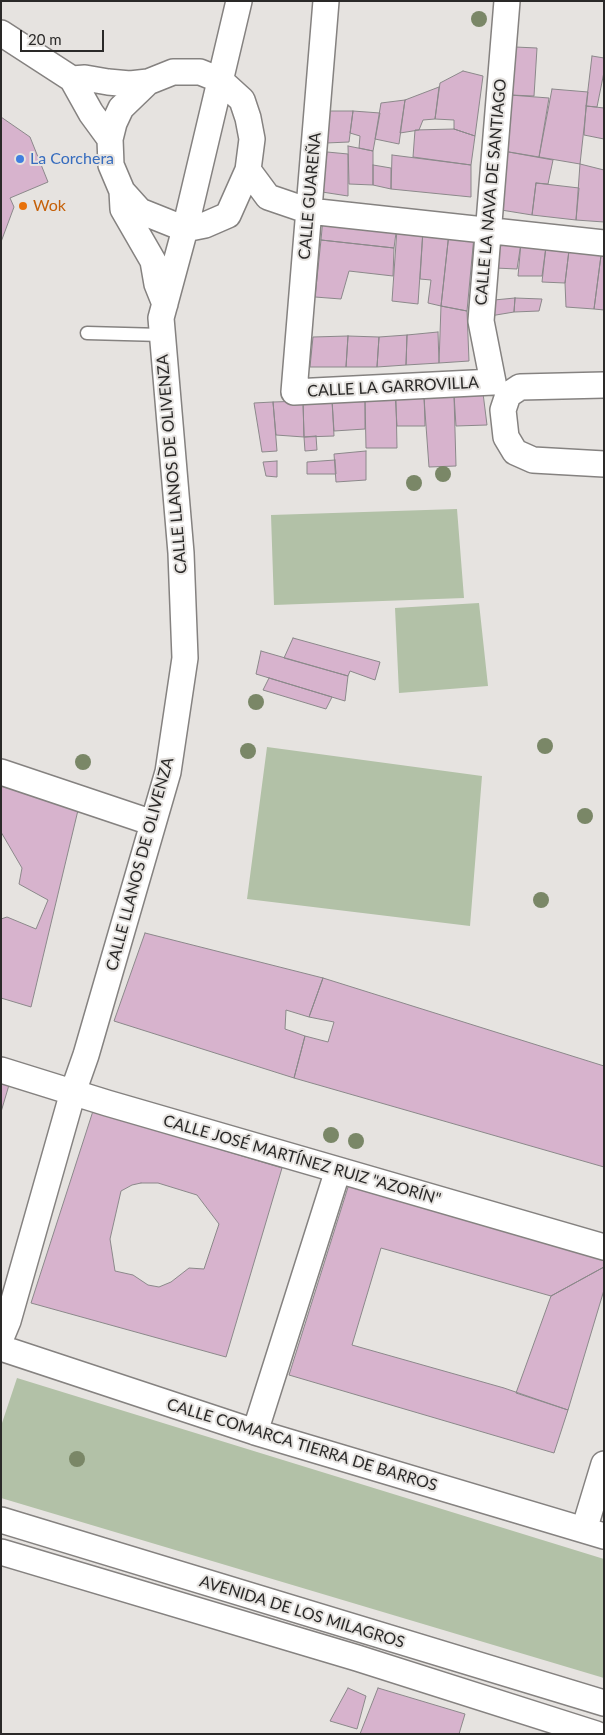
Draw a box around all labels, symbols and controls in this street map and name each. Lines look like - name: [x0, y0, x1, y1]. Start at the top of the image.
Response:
- scale bar: [22, 20, 106, 52]
- text: 20 m: [28, 30, 62, 48]
- street label: CALLE LA NAVA DE SANTIAGO: [472, 78, 510, 306]
- street label: CALLE GUAREÑA: [295, 132, 325, 260]
- place label: La Corchera: [30, 149, 114, 169]
- marker: La Corchera: [14, 153, 26, 165]
- place label: Wok: [33, 196, 66, 216]
- marker: Wok: [17, 200, 29, 212]
- street label: CALLE LLANOS DE OLIVENZA: [153, 354, 191, 574]
- street label: CALLE LA GARROVILLA: [307, 373, 479, 401]
- street label: CALLE LLANOS DE OLIVENZA: [102, 755, 178, 973]
- street label: CALLE JOSÉ MARTÍNEZ RUIZ "AZORÍN": [161, 1111, 443, 1209]
- street label: CALLE COMARCA TIERRA DE BARROS: [164, 1395, 440, 1495]
- street label: AVENIDA DE LOS MILAGROS: [197, 1572, 407, 1652]

